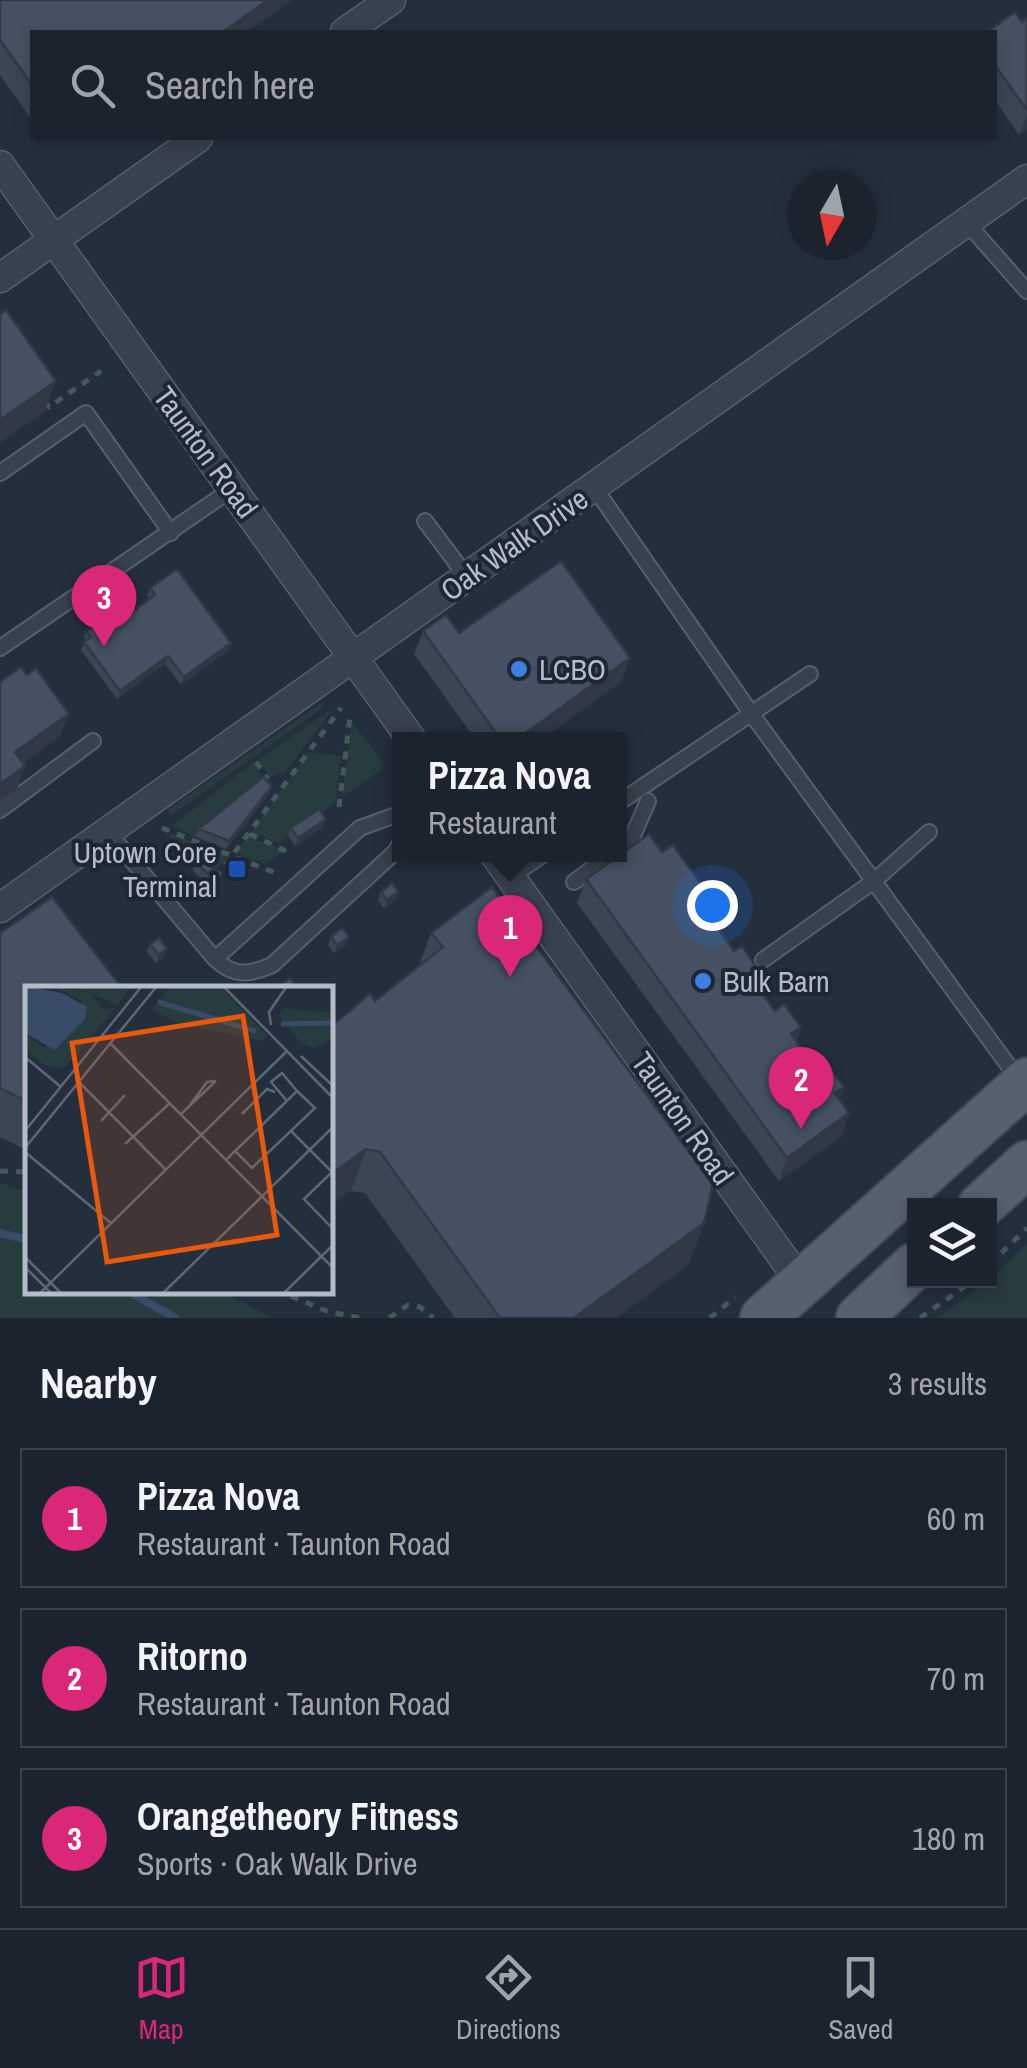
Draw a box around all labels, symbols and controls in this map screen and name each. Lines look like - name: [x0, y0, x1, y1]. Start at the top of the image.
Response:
- search box: [30, 30, 997, 140]
- icon: search: [65, 58, 120, 113]
- text: Search here: [145, 60, 315, 111]
- north arrow: [787, 170, 877, 260]
- street label: Taunton Road: [145, 378, 267, 526]
- street label: Oak Walk Drive: [432, 478, 596, 610]
- pin: 3: [72, 564, 136, 647]
- place label: LCBO: [539, 649, 606, 689]
- marker: LCBO: [508, 658, 530, 680]
- popup: [392, 732, 627, 862]
- text: Pizza Nova: [428, 750, 591, 801]
- text: Restaurant: [428, 801, 556, 844]
- place label: Uptown Core Terminal: [73, 832, 217, 906]
- marker: Uptown Core Terminal: [226, 858, 248, 880]
- your location: [687, 880, 738, 931]
- pin: 1: [478, 894, 542, 977]
- place label: Bulk Barn: [723, 961, 830, 1001]
- marker: Bulk Barn: [692, 970, 714, 992]
- inset map: [25, 986, 332, 1293]
- street label: Taunton Road: [623, 1044, 743, 1192]
- pin: 2: [768, 1046, 834, 1129]
- map controls: [907, 1198, 997, 1288]
- button: layers: [907, 1198, 997, 1288]
- text: Nearby: [40, 1355, 157, 1411]
- text: 3 results: [888, 1362, 987, 1405]
- text: Pizza Nova: [137, 1471, 300, 1522]
- text: 1: [67, 1497, 82, 1540]
- text: 60 m: [927, 1497, 985, 1540]
- text: Restaurant · Taunton Road: [137, 1522, 451, 1565]
- text: Ritorno: [137, 1631, 248, 1682]
- text: 2: [67, 1657, 82, 1700]
- text: 70 m: [927, 1657, 985, 1700]
- text: Restaurant · Taunton Road: [137, 1682, 451, 1725]
- text: Orangetheory Fitness: [137, 1791, 459, 1842]
- text: 3: [67, 1817, 82, 1860]
- text: 180 m: [912, 1817, 985, 1860]
- text: Sports · Oak Walk Drive: [137, 1842, 417, 1885]
- tab: Map: [134, 1950, 189, 2048]
- tab: Directions: [456, 1950, 561, 2048]
- tab: Saved: [828, 1950, 893, 2048]

